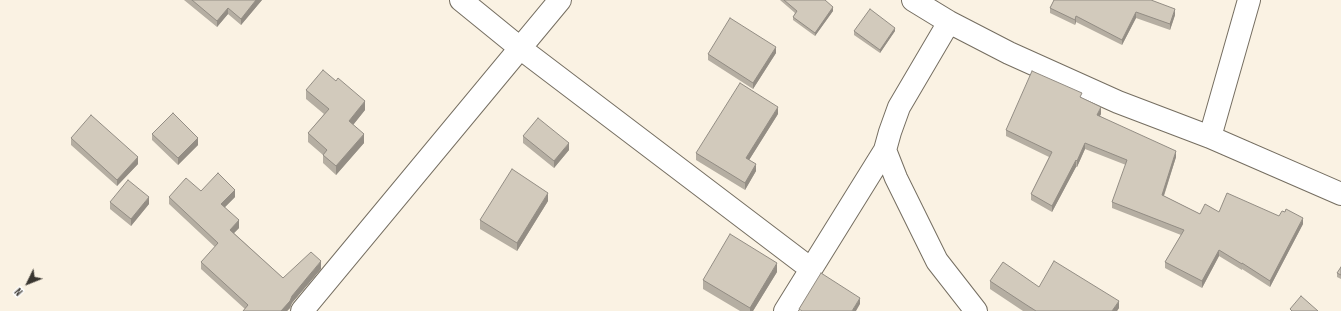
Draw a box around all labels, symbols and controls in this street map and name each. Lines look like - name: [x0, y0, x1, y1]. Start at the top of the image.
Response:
- north arrow: [8, 263, 48, 303]
- text: N: [12, 285, 26, 298]

